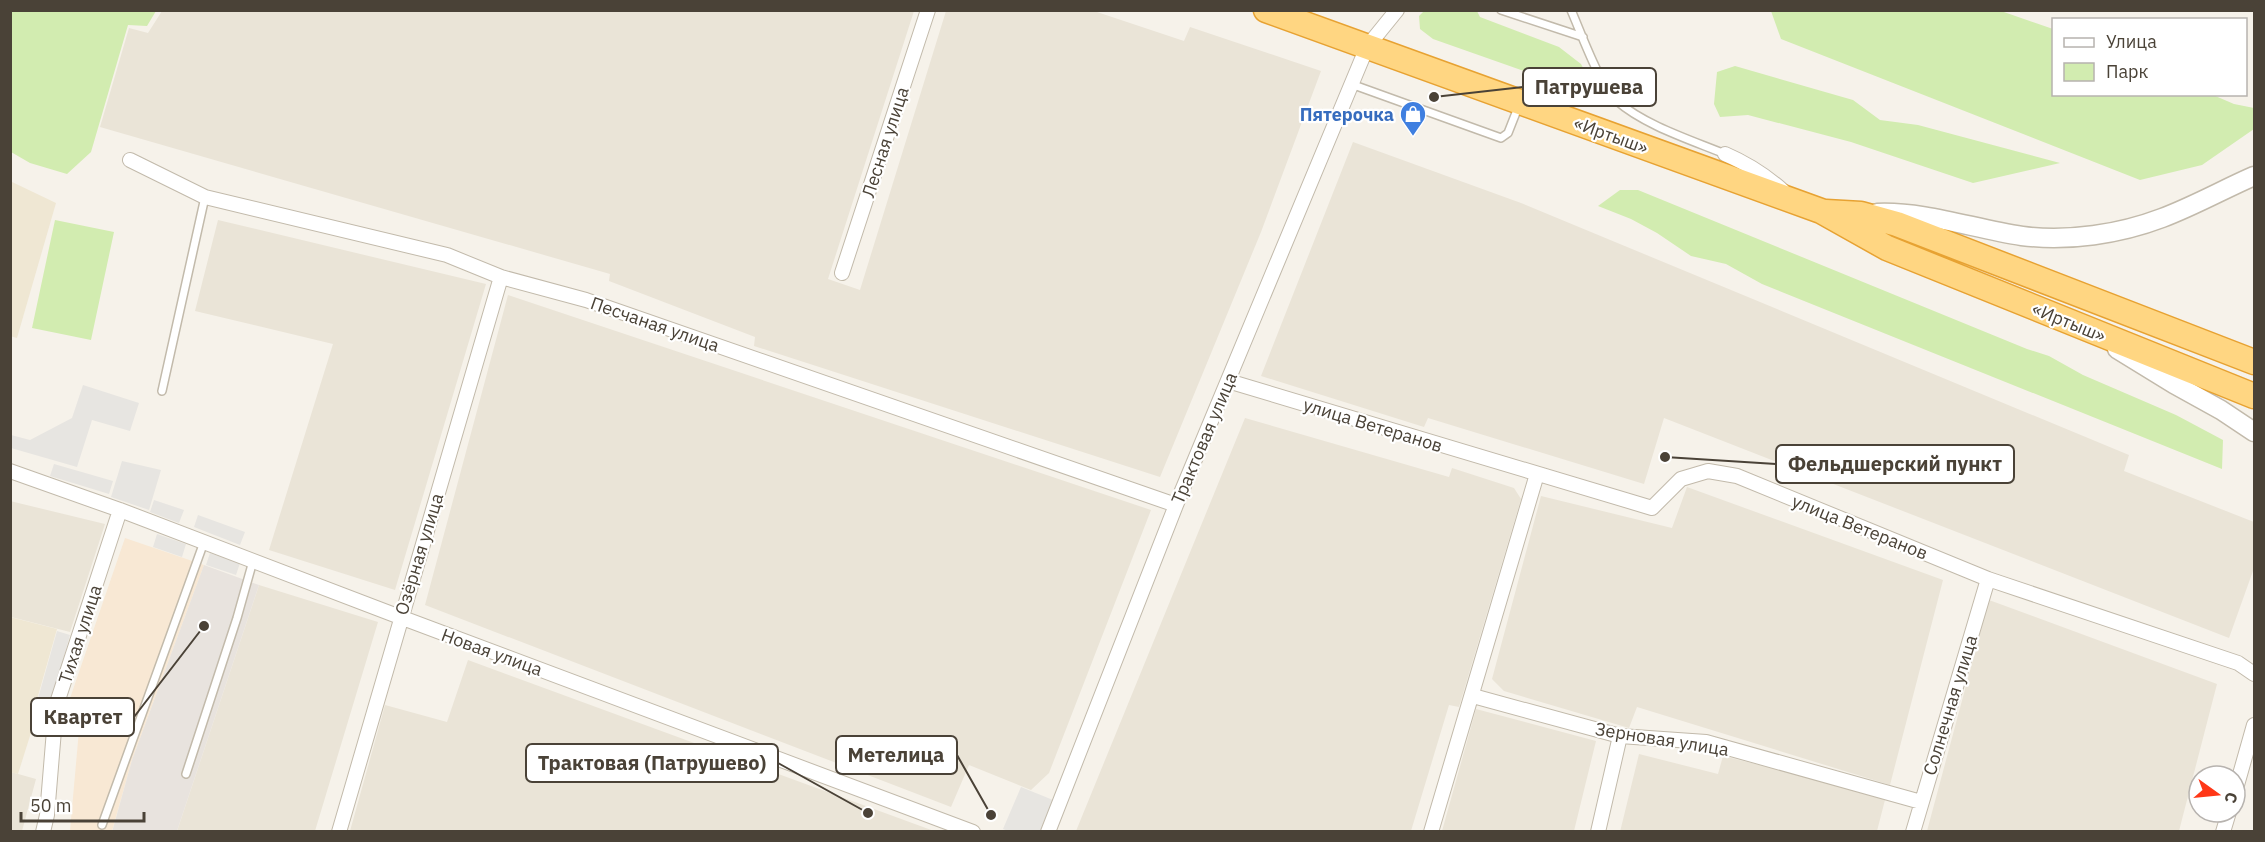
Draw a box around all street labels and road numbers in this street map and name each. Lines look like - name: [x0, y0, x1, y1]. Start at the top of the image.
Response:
- street label: Лесная улица: [856, 83, 914, 200]
- street label: «Иртыш»: [1571, 111, 1651, 159]
- street label: Песчаная улица: [588, 291, 723, 357]
- street label: «Иртыш»: [2029, 297, 2109, 347]
- street label: Трактовая улица: [1166, 368, 1242, 507]
- street label: улица Ветеранов: [1301, 393, 1445, 457]
- street label: улица Ветеранов: [1789, 489, 1931, 565]
- street label: Озёрная улица: [390, 490, 449, 618]
- street label: Тихая улица: [53, 581, 107, 686]
- street label: Новая улица: [438, 623, 546, 681]
- street label: Солнечная улица: [1918, 632, 1982, 778]
- street label: Зерновая улица: [1594, 717, 1731, 761]

